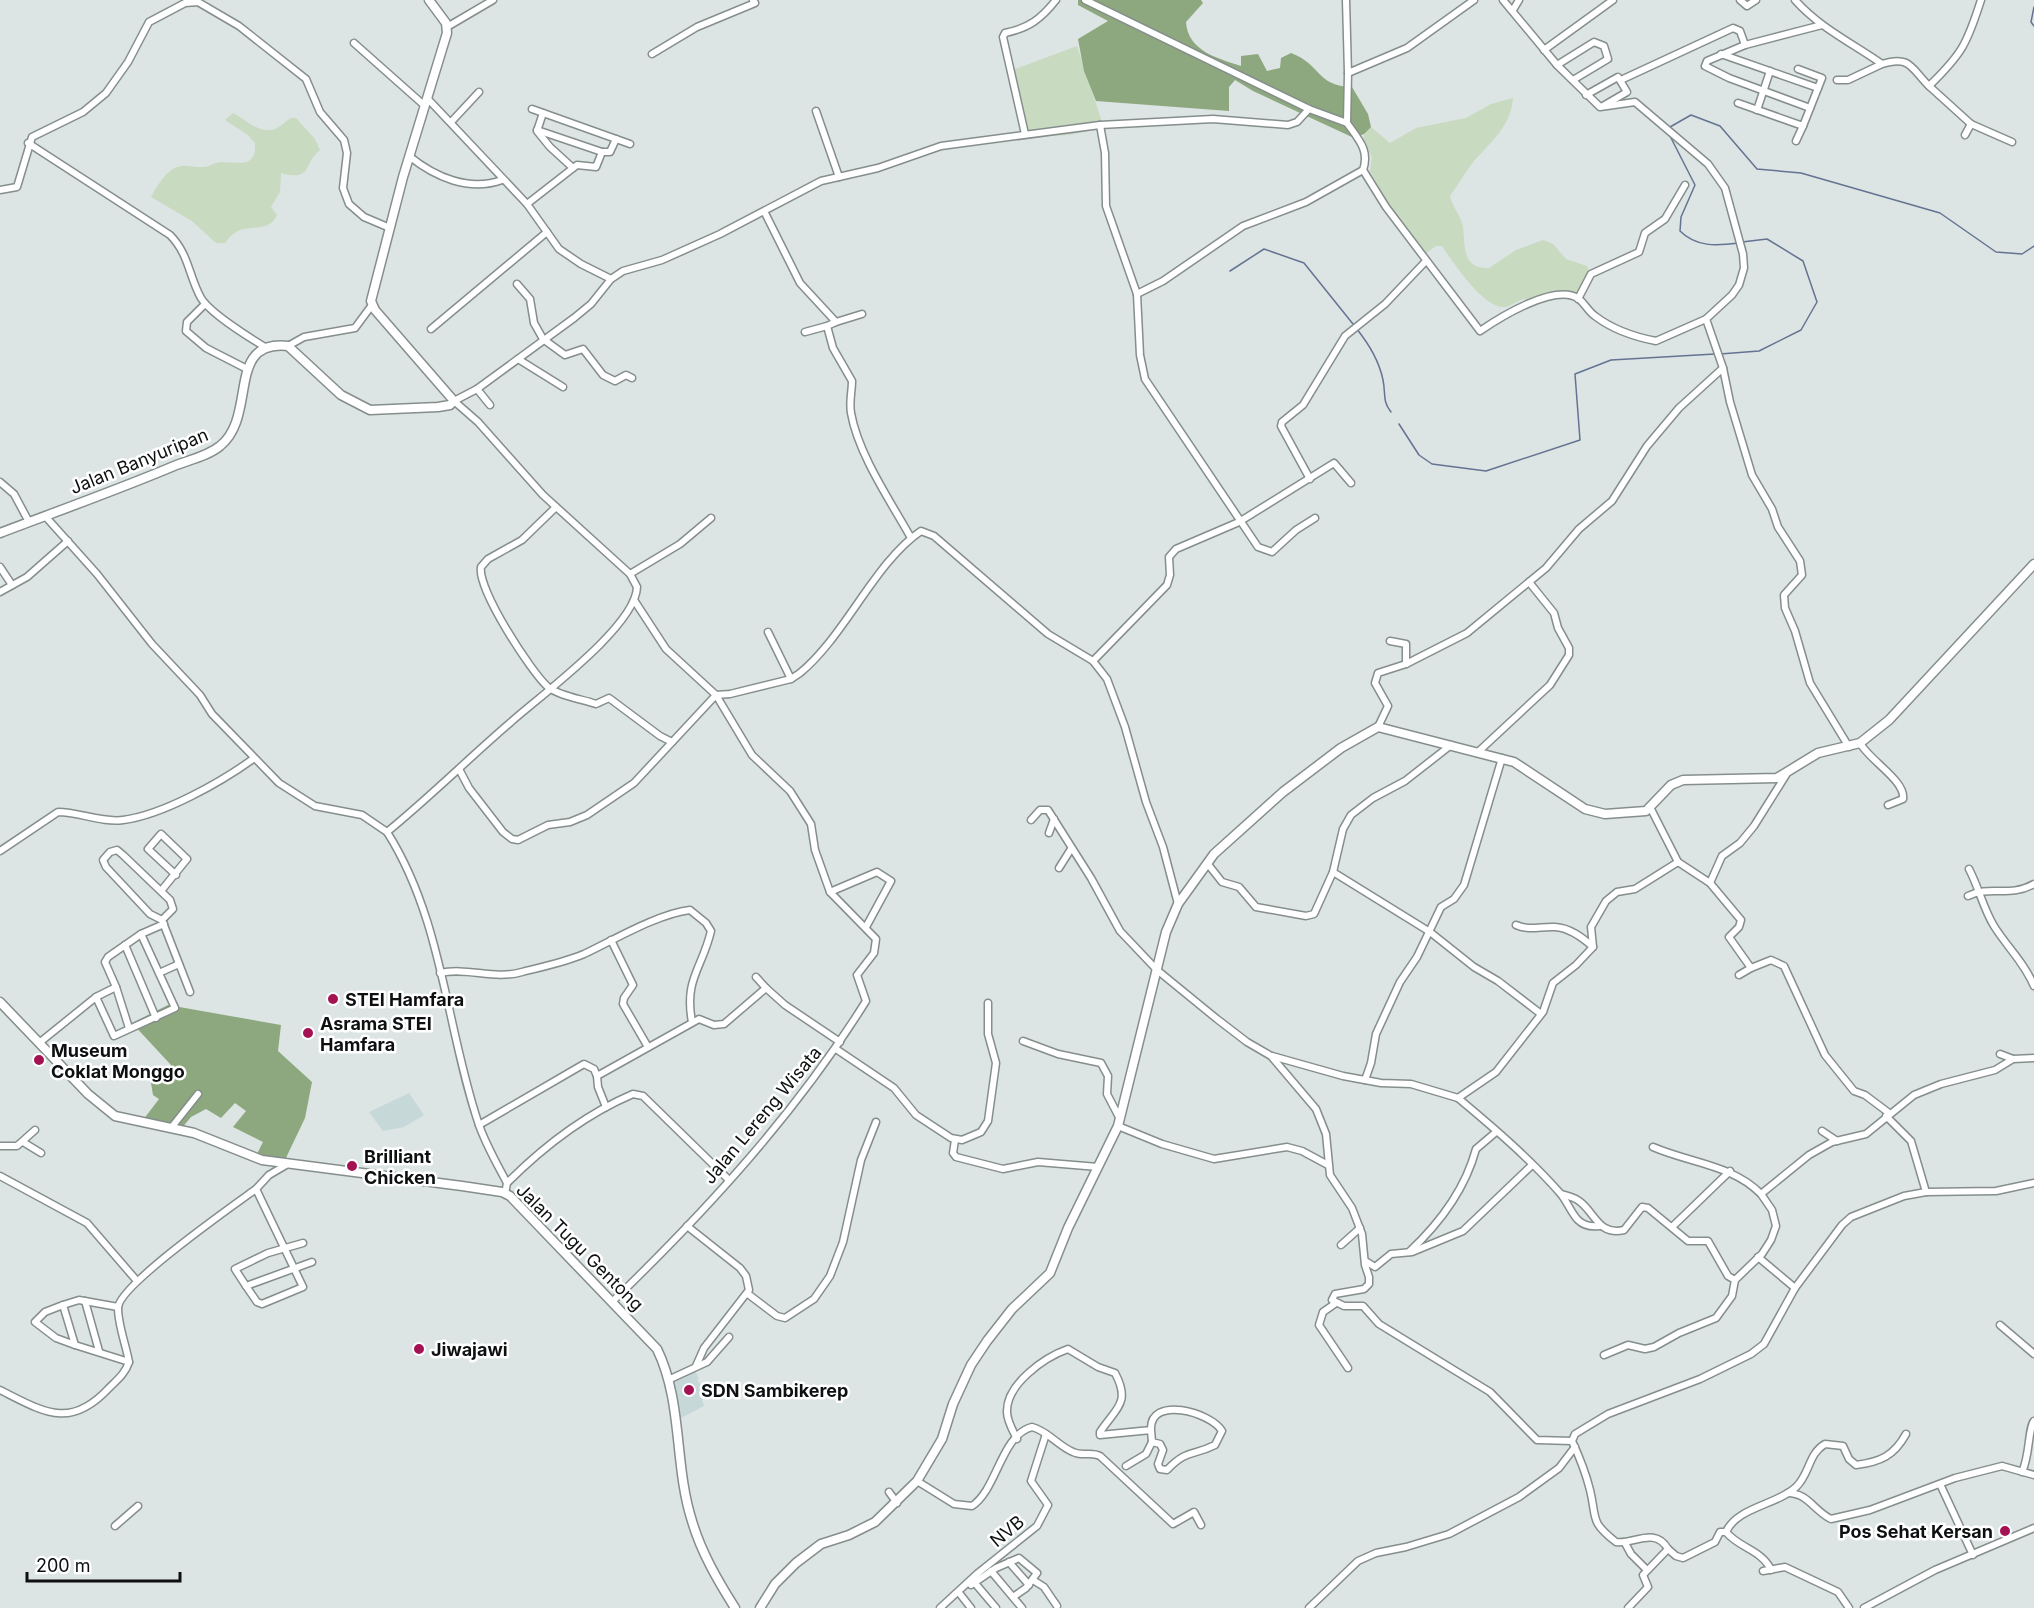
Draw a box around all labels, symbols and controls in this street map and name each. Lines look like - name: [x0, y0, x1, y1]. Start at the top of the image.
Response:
- street label: Jalan Banyuripan: [67, 424, 211, 498]
- place label: STEI Hamfara: [345, 989, 464, 1010]
- marker: STEI Hamfara: [326, 992, 340, 1006]
- place label: Asrama STEI Hamfara: [320, 1013, 432, 1055]
- marker: Asrama STEI Hamfara: [301, 1026, 315, 1040]
- place label: Museum Coklat Monggo: [51, 1040, 185, 1082]
- street label: Jalan Lereng Wisata: [698, 1042, 826, 1188]
- marker: Museum Coklat Monggo: [32, 1053, 46, 1067]
- place label: Brilliant Chicken: [364, 1146, 436, 1188]
- marker: Brilliant Chicken: [345, 1159, 359, 1173]
- street label: Jalan Tugu Gentong: [512, 1179, 648, 1315]
- place label: Jiwajawi: [431, 1339, 508, 1360]
- marker: Jiwajawi: [412, 1342, 426, 1356]
- place label: SDN Sambikerep: [701, 1380, 848, 1401]
- marker: SDN Sambikerep: [682, 1383, 696, 1397]
- street label: NVB: [986, 1511, 1028, 1551]
- place label: Pos Sehat Kersan: [1839, 1521, 1993, 1542]
- marker: Pos Sehat Kersan: [1998, 1524, 2012, 1538]
- scale bar: [27, 1545, 180, 1583]
- text: 200 m: [36, 1555, 91, 1576]

